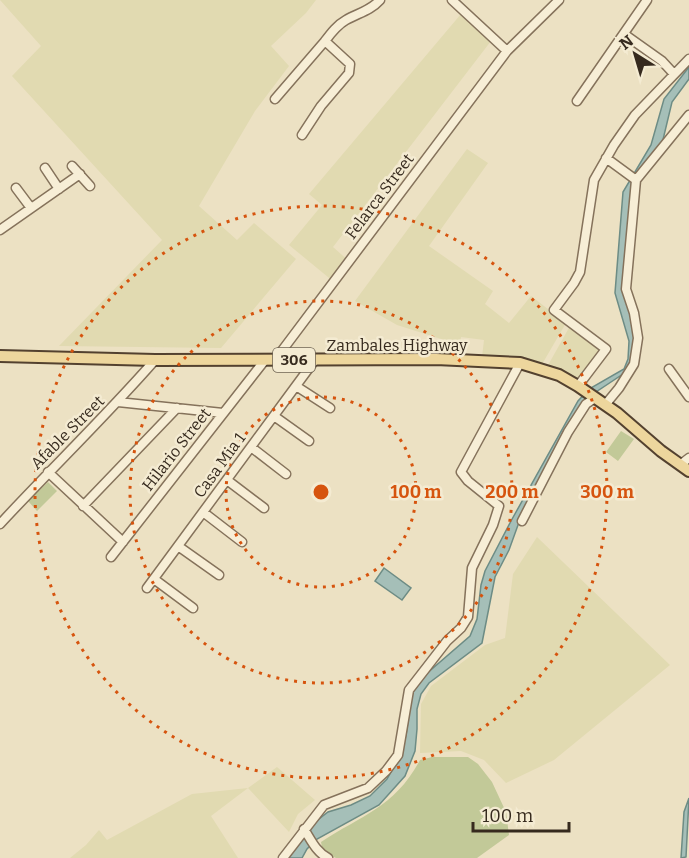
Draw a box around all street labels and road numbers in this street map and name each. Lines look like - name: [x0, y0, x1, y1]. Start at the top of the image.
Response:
- street label: Felarca Street: [341, 150, 418, 243]
- street label: Zambales Highway: [326, 336, 468, 355]
- road number: 306: [273, 348, 315, 372]
- street label: Afable Street: [27, 391, 108, 473]
- street label: Hilario Street: [138, 404, 215, 495]
- street label: Casa Mia 1: [189, 429, 250, 501]

